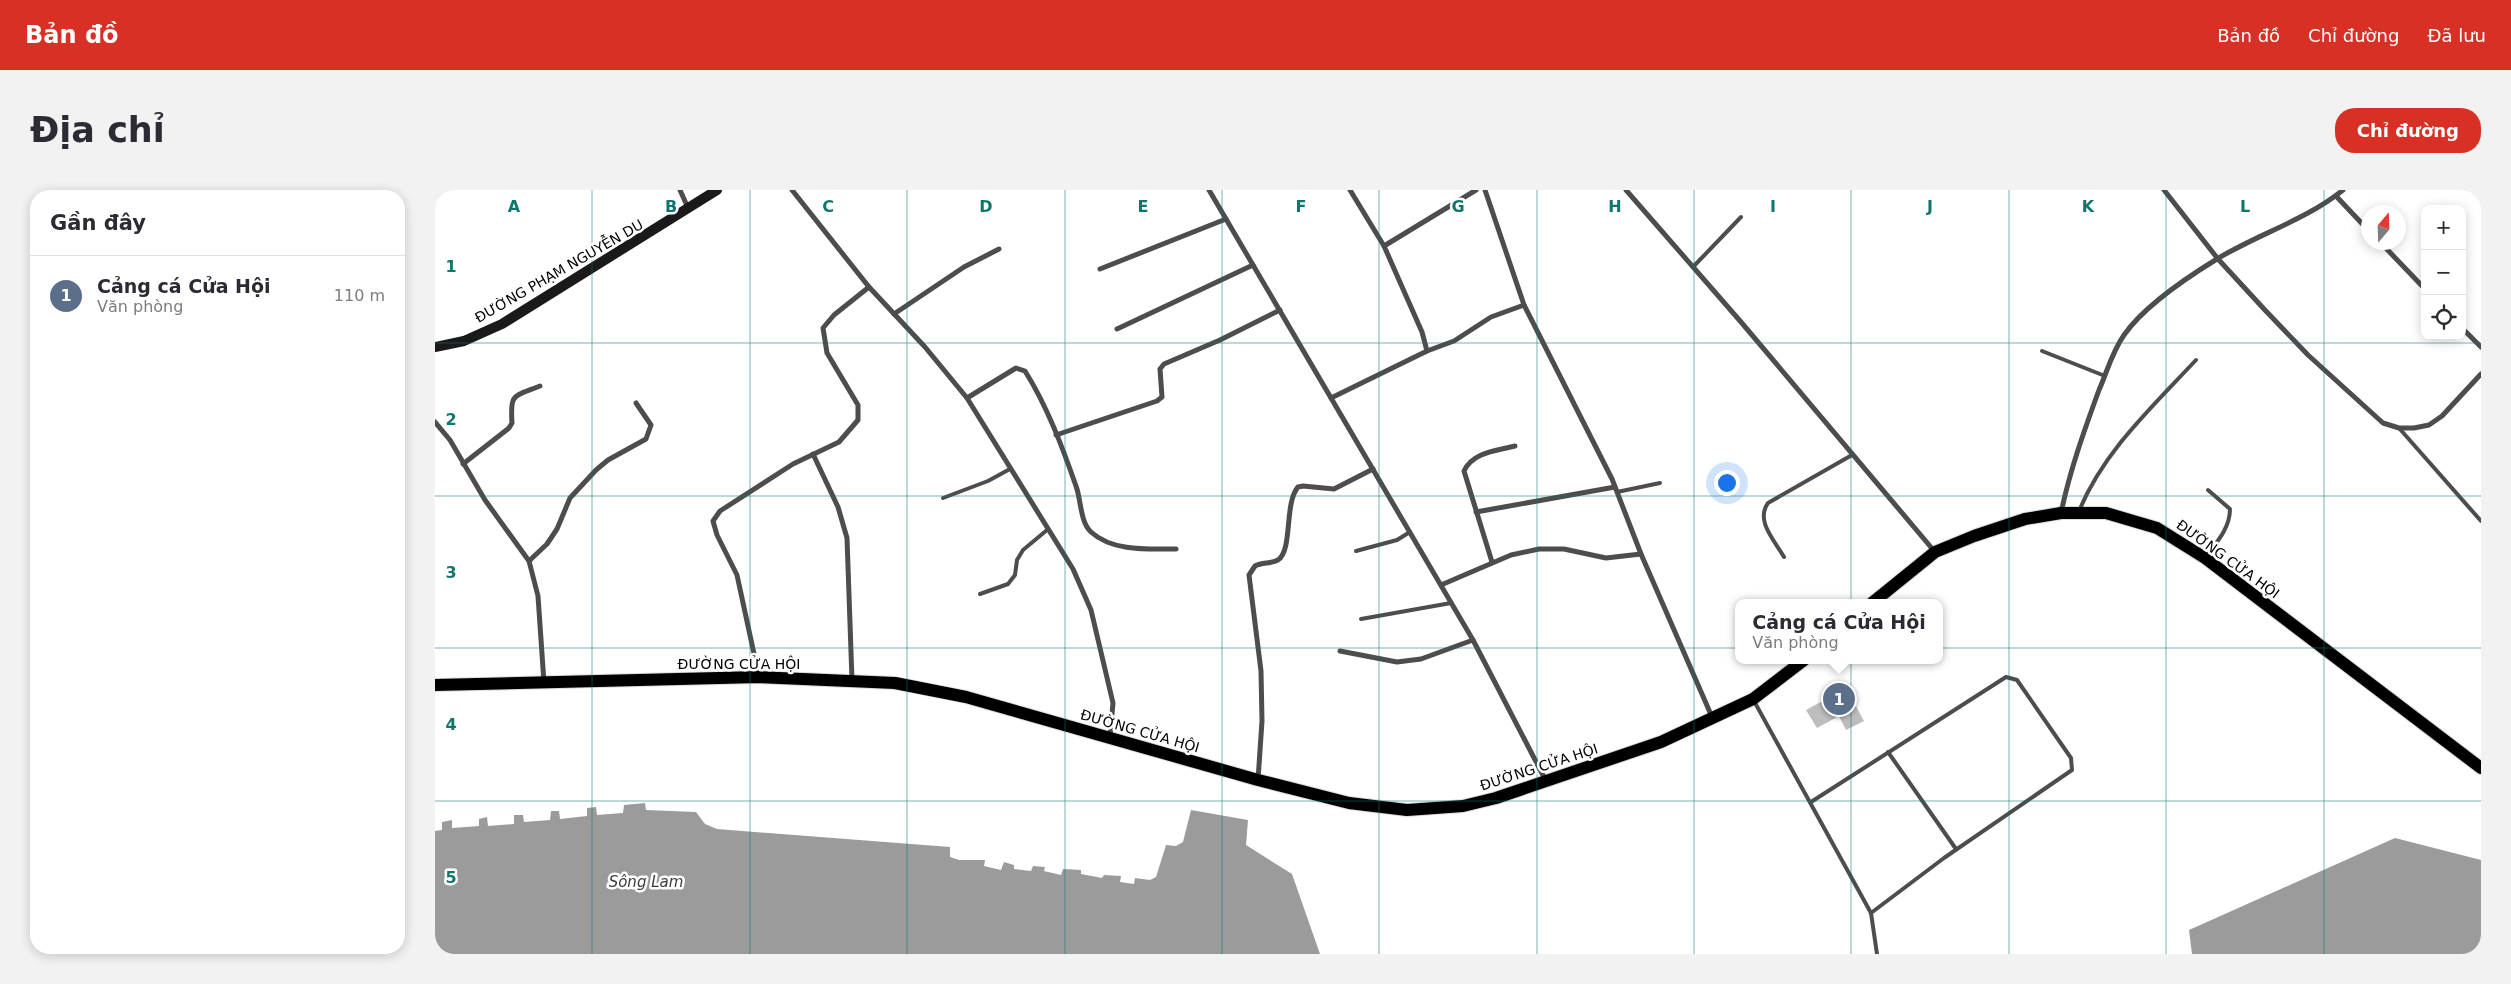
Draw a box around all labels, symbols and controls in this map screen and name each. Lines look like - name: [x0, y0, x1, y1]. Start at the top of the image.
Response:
- text: Bản đồ: [25, 21, 119, 49]
- text: Bản đồ: [2217, 25, 2280, 46]
- text: Chỉ đường: [2308, 25, 2399, 46]
- text: Đã lưu: [2427, 25, 2486, 46]
- button: Chỉ đường: [2335, 108, 2481, 153]
- text: Địa chỉ: [30, 110, 165, 150]
- text: A: [508, 197, 521, 216]
- text: B: [665, 197, 677, 216]
- text: C: [822, 197, 834, 216]
- text: D: [979, 197, 993, 216]
- text: E: [1138, 197, 1148, 216]
- text: F: [1296, 197, 1306, 216]
- text: G: [1451, 197, 1465, 216]
- text: H: [1608, 197, 1622, 216]
- text: I: [1770, 197, 1776, 216]
- text: J: [1926, 197, 1933, 216]
- text: K: [2082, 197, 2095, 216]
- text: L: [2240, 197, 2250, 216]
- north arrow: [2361, 205, 2406, 250]
- map controls: [2421, 205, 2466, 340]
- button: +: [2421, 205, 2466, 250]
- text: Gần đây: [50, 211, 146, 235]
- street label: ĐƯỜNG PHẠM NGUYỄN DU: [471, 214, 646, 326]
- button: −: [2421, 250, 2466, 295]
- text: 1: [445, 257, 457, 276]
- text: Cảng cá Cửa Hội: [97, 275, 271, 297]
- text: 1: [60, 286, 72, 305]
- text: 110 m: [334, 286, 385, 305]
- button: locate: [2421, 295, 2466, 340]
- text: Văn phòng: [97, 297, 183, 316]
- text: 2: [445, 410, 457, 429]
- your location: [1714, 470, 1740, 496]
- street label: ĐƯỜNG CỬA HỘI: [2174, 516, 2283, 602]
- text: 3: [445, 563, 457, 582]
- popup: [1735, 599, 1943, 664]
- text: Cảng cá Cửa Hội: [1752, 611, 1926, 633]
- text: Văn phòng: [1752, 633, 1839, 652]
- street label: ĐƯỜNG CỬA HỘI: [678, 655, 800, 672]
- pin: 1: [1823, 680, 1855, 718]
- street label: ĐƯỜNG CỬA HỘI: [1079, 705, 1202, 756]
- text: 4: [445, 715, 457, 734]
- street label: ĐƯỜNG CỬA HỘI: [1478, 739, 1600, 794]
- text: 5: [445, 868, 457, 887]
- water label: Sông Lam: [609, 873, 683, 891]

